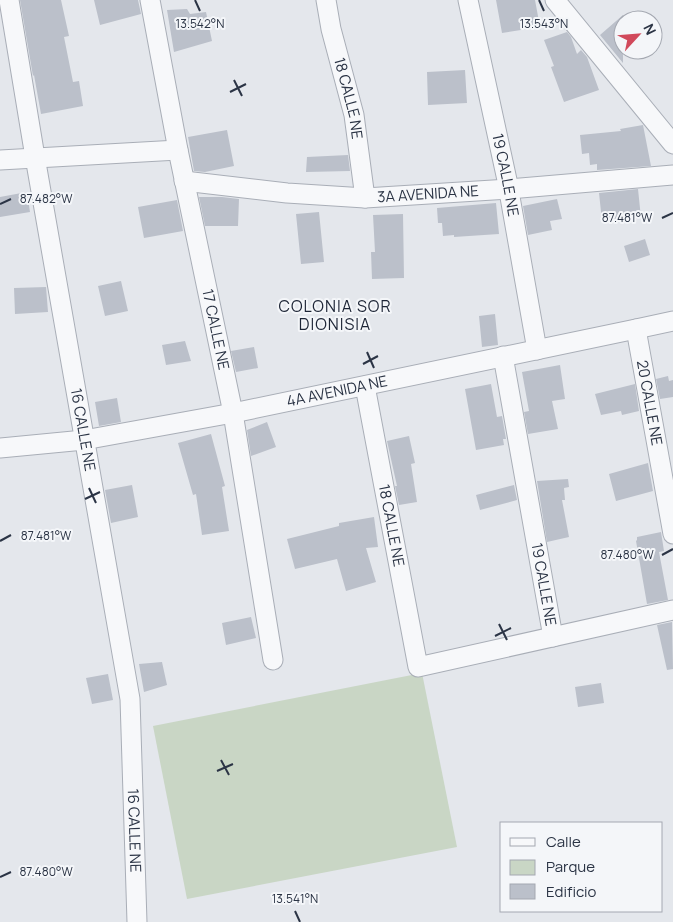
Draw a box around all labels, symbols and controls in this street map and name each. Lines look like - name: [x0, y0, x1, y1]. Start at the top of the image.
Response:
- north arrow: [613, 10, 663, 60]
- text: 13.542°N: [176, 15, 224, 32]
- text: 13.543°N: [520, 15, 568, 32]
- text: N: [639, 20, 661, 38]
- street label: 18 CALLE NE: [329, 55, 368, 140]
- street label: 19 CALLE NE: [487, 132, 524, 218]
- street label: 3A AVENIDA NE: [377, 180, 479, 207]
- text: 87.482°W: [20, 190, 73, 207]
- text: 87.481°W: [602, 209, 653, 226]
- street label: 17 CALLE NE: [197, 287, 235, 372]
- district label: COLONIA SOR DIONISIA: [279, 295, 392, 335]
- street label: 20 CALLE NE: [632, 358, 668, 447]
- street label: 4A AVENIDA NE: [285, 370, 389, 412]
- street label: 16 CALLE NE: [66, 386, 101, 473]
- street label: 18 CALLE NE: [374, 483, 410, 568]
- text: 87.481°W: [21, 527, 72, 544]
- street label: 19 CALLE NE: [526, 541, 562, 627]
- text: 87.480°W: [600, 546, 654, 563]
- street label: 16 CALLE NE: [123, 788, 146, 873]
- legend: [500, 822, 663, 912]
- text: Calle: [546, 831, 581, 852]
- text: Parque: [546, 856, 595, 877]
- text: 87.480°W: [19, 863, 73, 880]
- text: Edificio: [546, 881, 597, 902]
- text: 13.541°N: [272, 890, 318, 907]

